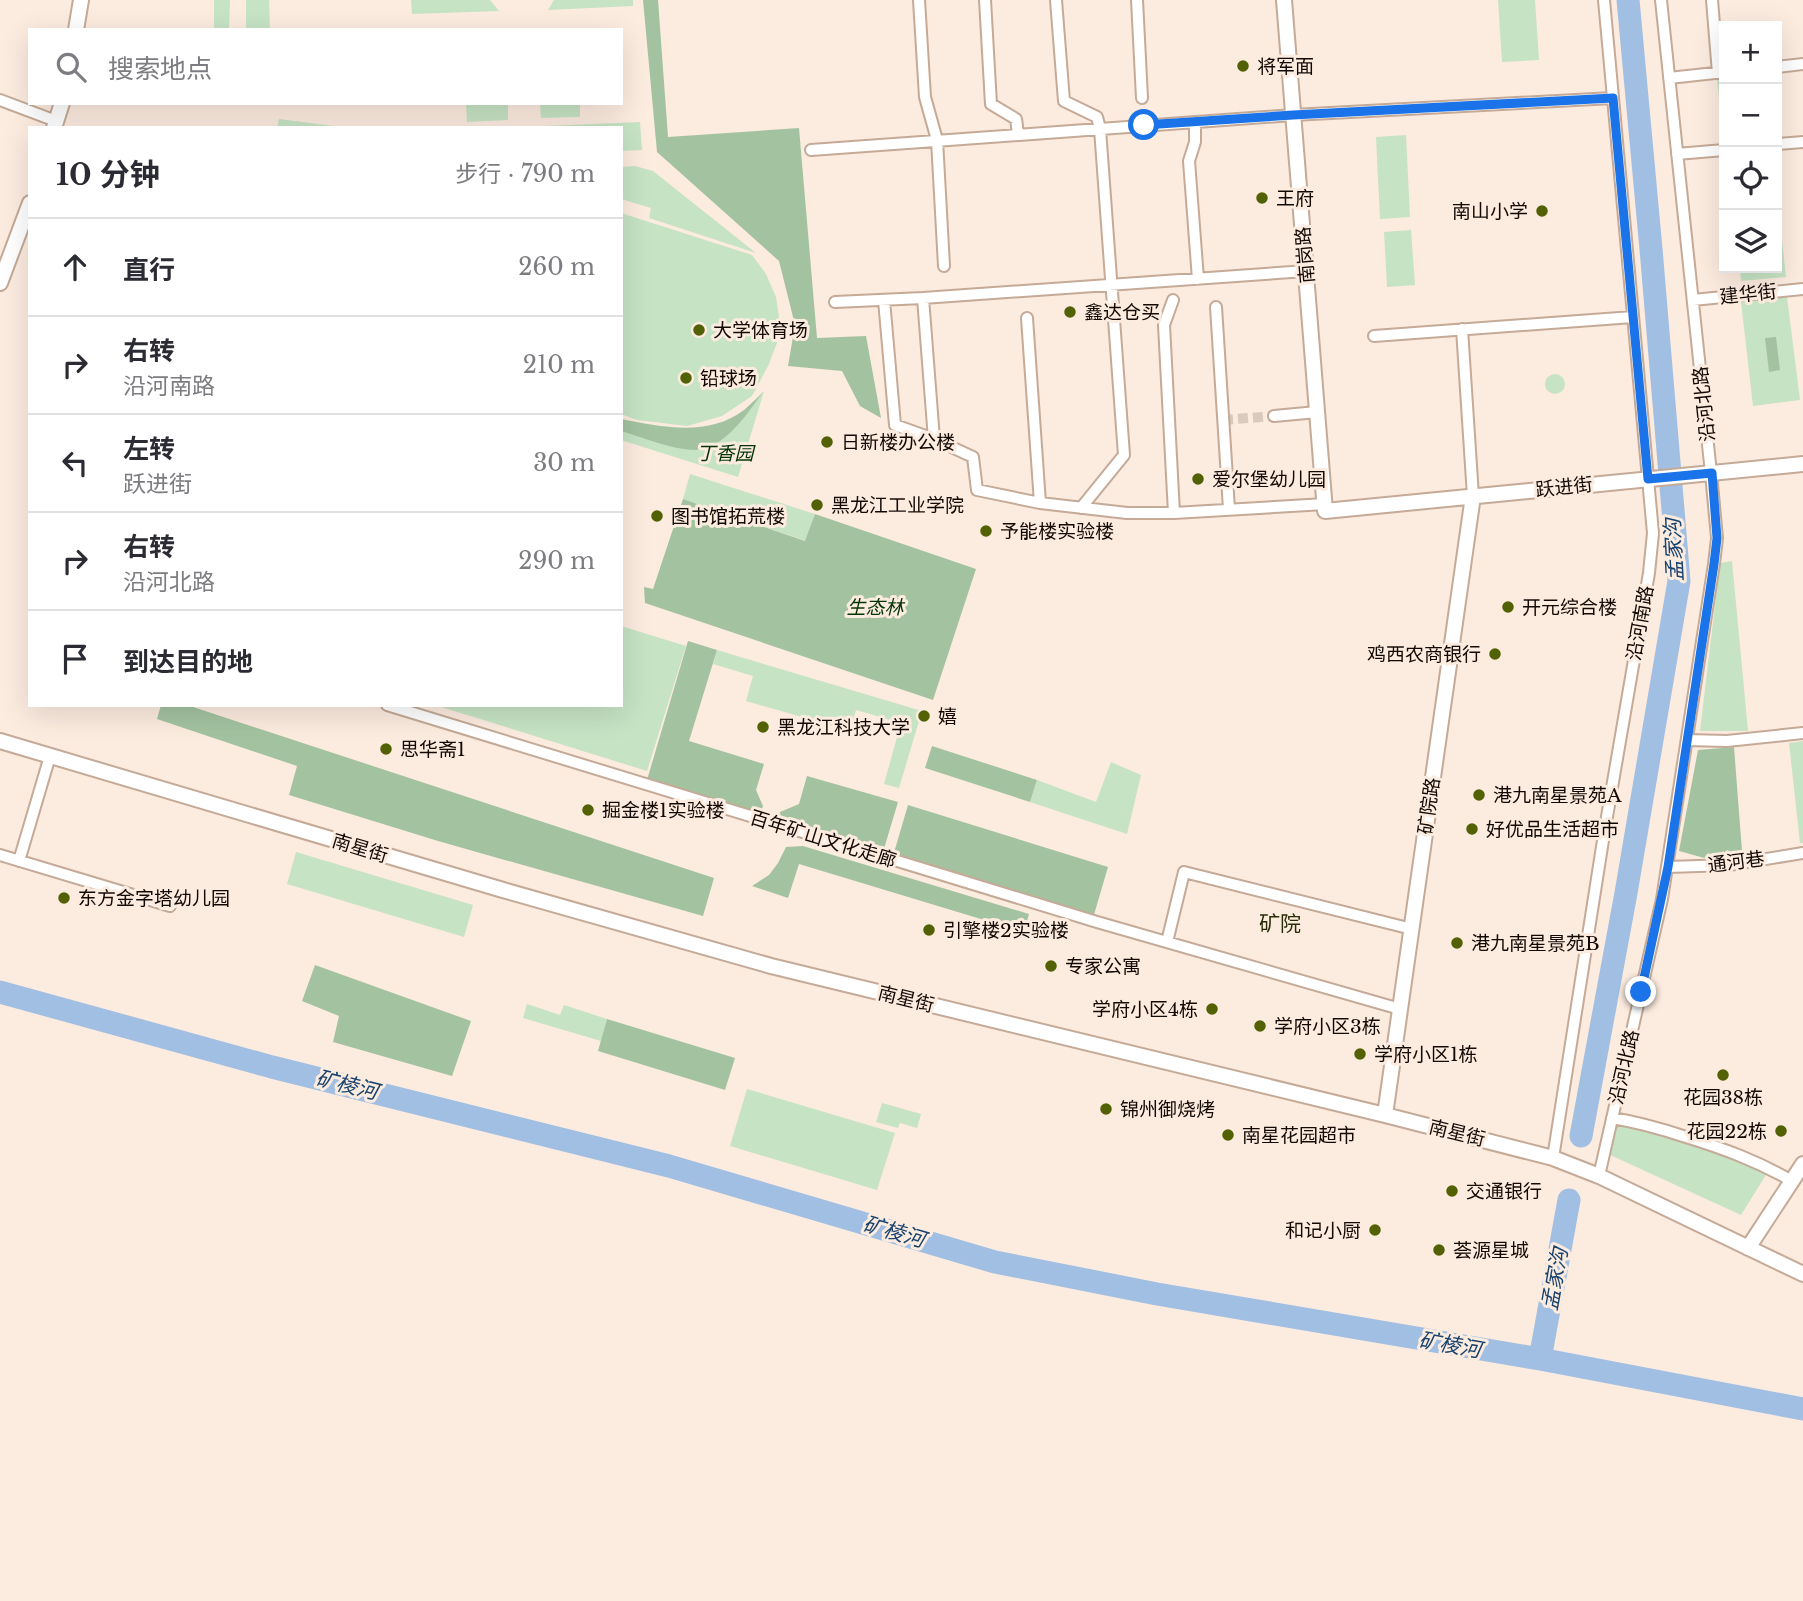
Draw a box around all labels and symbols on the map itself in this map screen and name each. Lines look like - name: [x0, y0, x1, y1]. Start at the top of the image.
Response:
- place label: 将军面: [1257, 55, 1314, 78]
- marker: 将军面: [1235, 58, 1251, 74]
- route start: [1128, 109, 1159, 140]
- place label: 王府: [1276, 187, 1314, 210]
- marker: 王府: [1254, 190, 1270, 206]
- place label: 南山小学: [1452, 200, 1528, 223]
- marker: 南山小学: [1534, 203, 1550, 219]
- street label: 南岗路: [1291, 226, 1319, 284]
- street label: 建华街: [1718, 280, 1778, 308]
- place label: 鑫达仓买: [1084, 301, 1160, 324]
- marker: 鑫达仓买: [1062, 304, 1078, 320]
- place label: 大学体育场: [713, 319, 808, 342]
- marker: 大学体育场: [691, 322, 707, 338]
- street label: 沿河北路: [1689, 365, 1719, 443]
- place label: 铅球场: [700, 367, 757, 390]
- marker: 铅球场: [678, 370, 694, 386]
- place label: 日新楼办公楼: [841, 431, 955, 454]
- marker: 日新楼办公楼: [819, 434, 835, 450]
- park label: 丁香园: [696, 442, 756, 465]
- place label: 爱尔堡幼儿园: [1212, 468, 1326, 491]
- marker: 爱尔堡幼儿园: [1190, 471, 1206, 487]
- street label: 跃进街: [1534, 473, 1594, 501]
- place label: 黑龙江工业学院: [831, 494, 964, 517]
- marker: 黑龙江工业学院: [809, 497, 825, 513]
- place label: 图书馆拓荒楼: [671, 505, 785, 528]
- marker: 图书馆拓荒楼: [649, 508, 665, 524]
- water label: 孟家沟: [1659, 516, 1689, 582]
- place label: 予能楼实验楼: [1000, 520, 1114, 543]
- marker: 予能楼实验楼: [978, 523, 994, 539]
- street label: 沿河南路: [1622, 584, 1658, 662]
- park label: 生态林: [846, 596, 905, 619]
- place label: 开元综合楼: [1522, 596, 1617, 619]
- marker: 开元综合楼: [1500, 599, 1516, 615]
- place label: 鸡西农商银行: [1367, 643, 1481, 666]
- marker: 鸡西农商银行: [1487, 646, 1503, 662]
- place label: 嬉: [938, 705, 957, 728]
- marker: 嬉: [916, 708, 932, 724]
- place label: 黑龙江科技大学: [777, 716, 910, 739]
- marker: 黑龙江科技大学: [755, 719, 771, 735]
- place label: 思华斋1: [400, 738, 465, 761]
- marker: 思华斋1: [378, 741, 394, 757]
- street label: 矿院路: [1414, 776, 1444, 836]
- place label: 港九南星景苑A: [1493, 784, 1622, 807]
- marker: 港九南星景苑A: [1471, 787, 1487, 803]
- place label: 掘金楼1实验楼: [602, 799, 724, 822]
- marker: 掘金楼1实验楼: [580, 802, 596, 818]
- street label: 百年矿山文化走廊: [747, 806, 899, 872]
- place label: 好优品生活超市: [1486, 818, 1619, 841]
- marker: 好优品生活超市: [1464, 821, 1480, 837]
- street label: 南星街: [329, 829, 391, 867]
- street label: 通河巷: [1706, 847, 1766, 877]
- place label: 东方金字塔幼儿园: [78, 887, 230, 910]
- marker: 东方金字塔幼儿园: [56, 890, 72, 906]
- district label: 矿院: [1259, 911, 1301, 937]
- place label: 引擎楼2实验楼: [943, 919, 1069, 942]
- marker: 引擎楼2实验楼: [921, 922, 937, 938]
- place label: 港九南星景苑B: [1471, 932, 1600, 955]
- marker: 港九南星景苑B: [1449, 935, 1465, 951]
- place label: 专家公寓: [1065, 955, 1141, 978]
- marker: 专家公寓: [1043, 958, 1059, 974]
- route end: [1625, 976, 1656, 1007]
- street label: 南星街: [876, 981, 936, 1017]
- place label: 学府小区4栋: [1092, 998, 1198, 1021]
- marker: 学府小区4栋: [1204, 1001, 1220, 1017]
- place label: 学府小区3栋: [1274, 1015, 1381, 1038]
- marker: 学府小区3栋: [1252, 1018, 1268, 1034]
- street label: 沿河北路: [1604, 1027, 1644, 1107]
- place label: 学府小区1栋: [1374, 1043, 1477, 1066]
- marker: 学府小区1栋: [1352, 1046, 1368, 1062]
- water label: 矿棱河: [313, 1065, 385, 1106]
- marker: 花园38栋: [1715, 1067, 1731, 1083]
- place label: 花园38栋: [1683, 1086, 1763, 1109]
- place label: 锦州御烧烤: [1120, 1098, 1215, 1121]
- marker: 锦州御烧烤: [1098, 1101, 1114, 1117]
- street label: 南星街: [1427, 1115, 1487, 1151]
- place label: 花园22栋: [1687, 1120, 1767, 1143]
- marker: 花园22栋: [1773, 1123, 1789, 1139]
- place label: 南星花园超市: [1242, 1124, 1356, 1147]
- marker: 南星花园超市: [1220, 1127, 1236, 1143]
- place label: 交通银行: [1466, 1180, 1542, 1203]
- marker: 交通银行: [1444, 1183, 1460, 1199]
- water label: 矿棱河: [860, 1211, 932, 1254]
- place label: 和记小厨: [1285, 1219, 1361, 1242]
- marker: 和记小厨: [1367, 1222, 1383, 1238]
- place label: 荟源星城: [1453, 1239, 1529, 1262]
- marker: 荟源星城: [1431, 1242, 1447, 1258]
- water label: 孟家沟: [1537, 1244, 1574, 1312]
- water label: 矿棱河: [1417, 1327, 1487, 1364]

